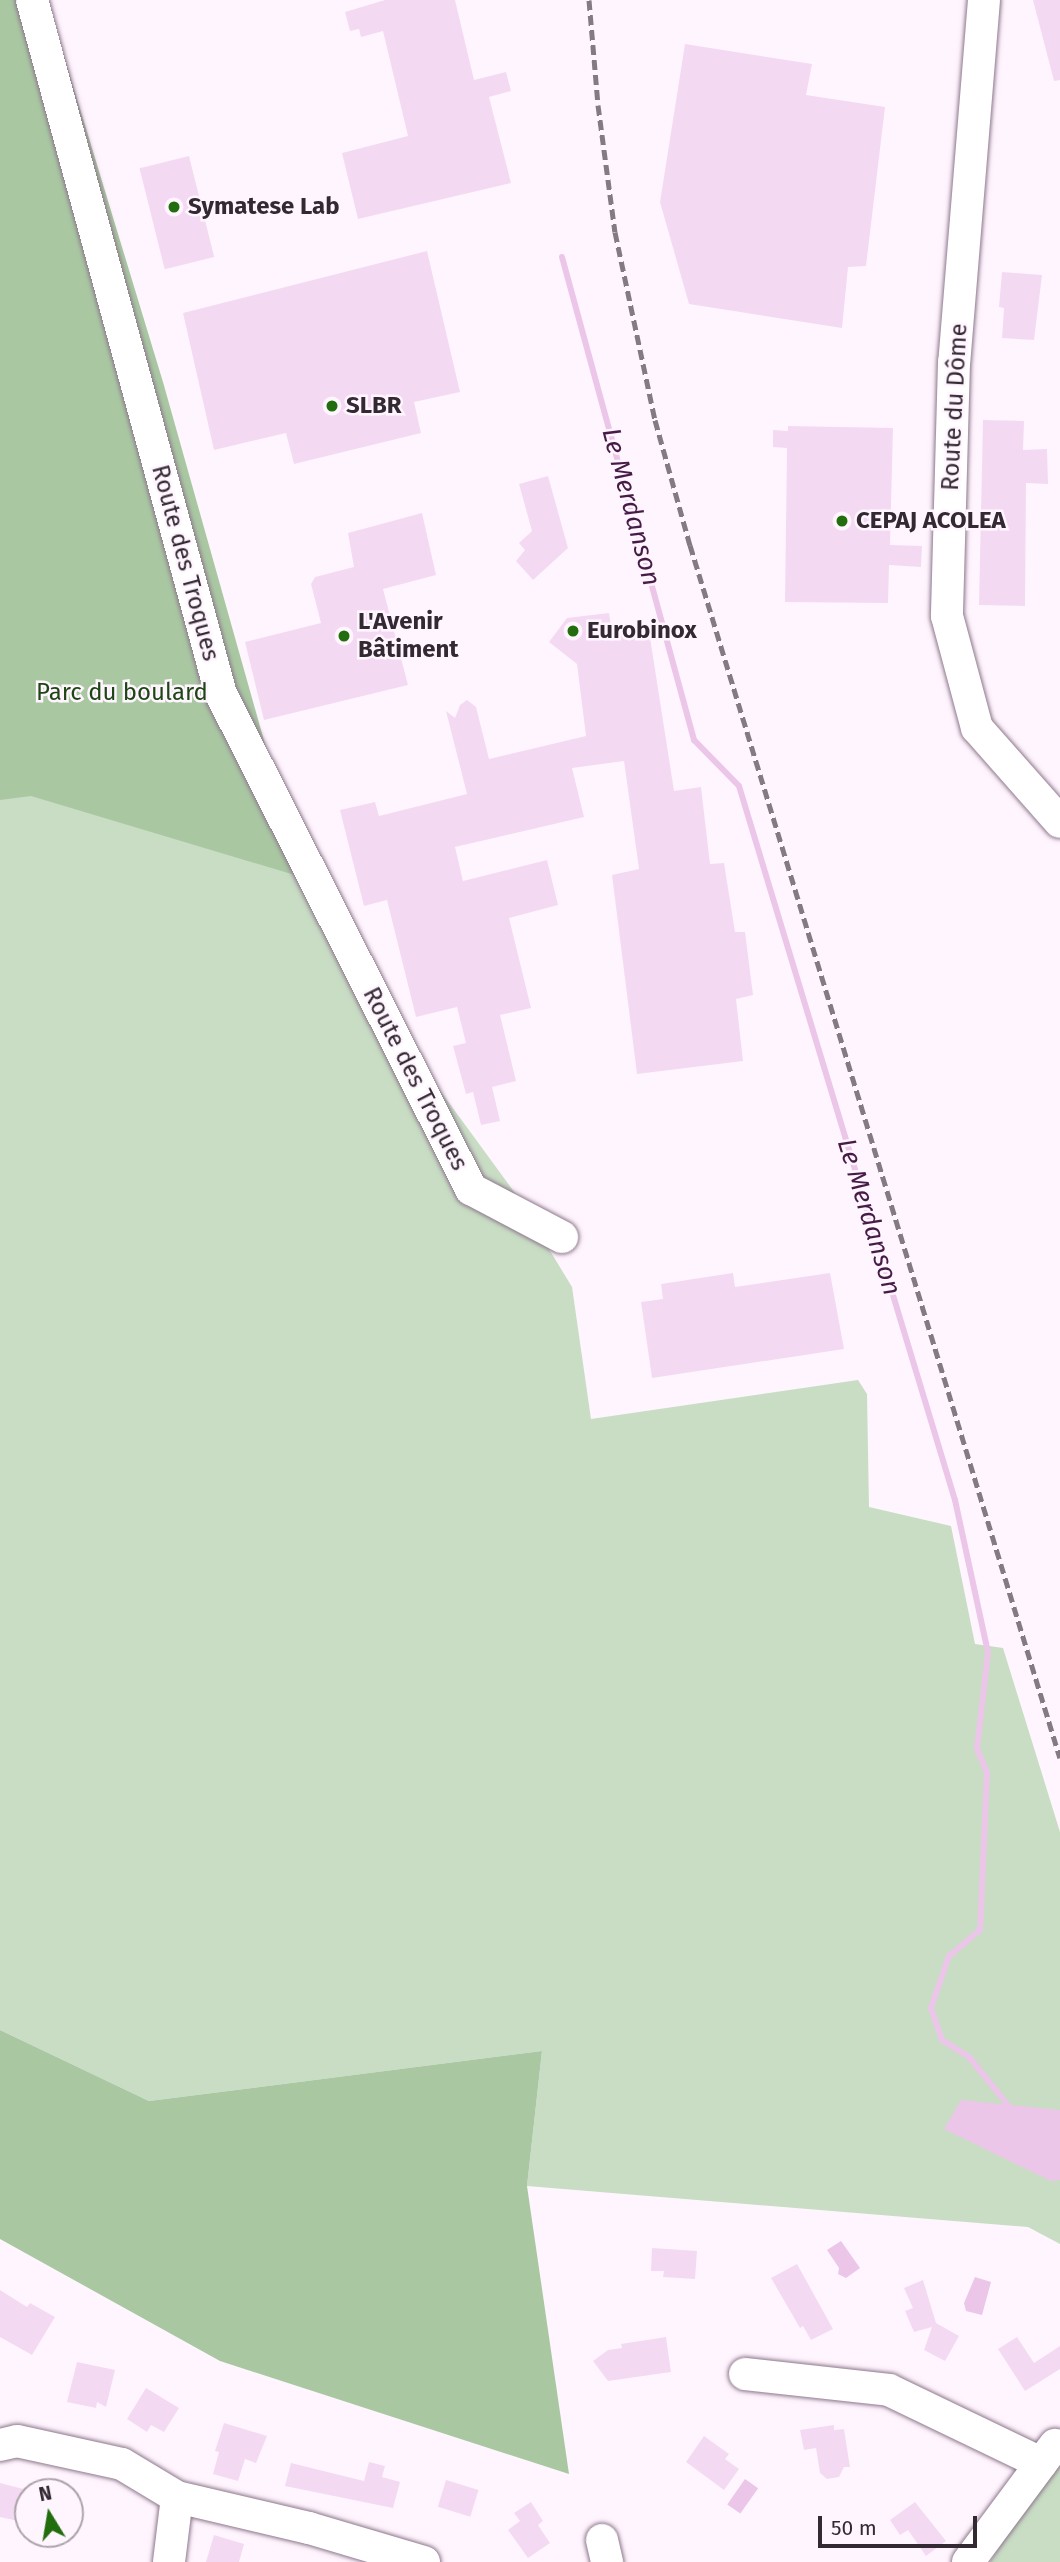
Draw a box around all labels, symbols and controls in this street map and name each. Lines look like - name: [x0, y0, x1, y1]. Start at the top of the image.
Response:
- place label: Symatese Lab: [188, 193, 340, 221]
- marker: Symatese Lab: [166, 199, 182, 215]
- street label: Route du Dôme: [936, 323, 974, 491]
- place label: SLBR: [346, 392, 402, 420]
- marker: SLBR: [324, 398, 340, 414]
- water label: Le Merdanson: [595, 425, 667, 589]
- street label: Route des Troques: [145, 462, 225, 664]
- place label: CEPAJ ACOLEA: [856, 507, 1006, 535]
- marker: CEPAJ ACOLEA: [834, 513, 850, 529]
- place label: L'Avenir Bâtiment: [358, 608, 459, 664]
- place label: Eurobinox: [587, 617, 697, 645]
- marker: Eurobinox: [565, 623, 581, 639]
- marker: L'Avenir Bâtiment: [336, 628, 352, 644]
- park label: Parc du boulard: [36, 679, 208, 707]
- street label: Route des Troques: [356, 983, 474, 1175]
- water label: Le Merdanson: [830, 1135, 908, 1299]
- north arrow: [14, 2478, 84, 2548]
- text: N: [37, 2481, 54, 2506]
- scale bar: [822, 2502, 981, 2546]
- text: 50 m: [831, 2515, 877, 2541]

